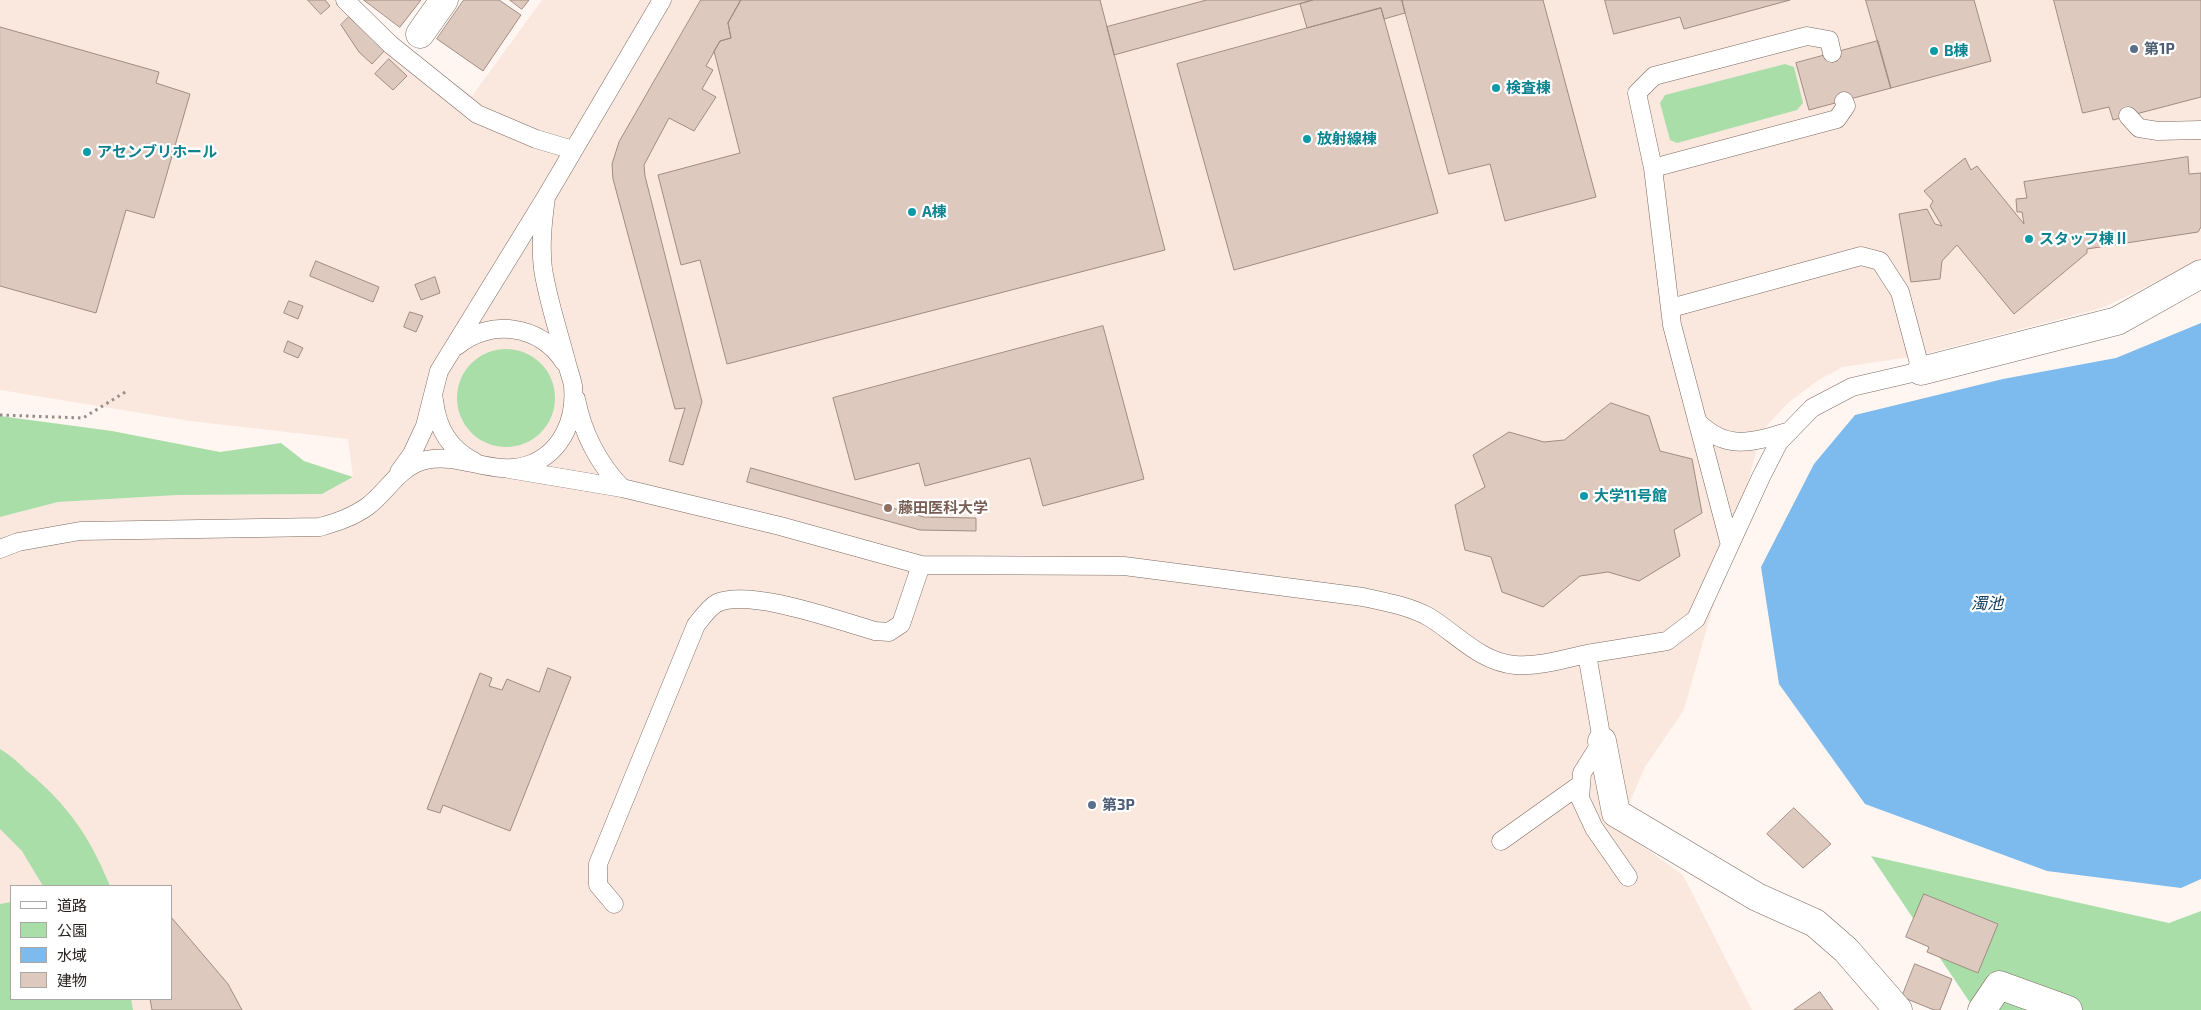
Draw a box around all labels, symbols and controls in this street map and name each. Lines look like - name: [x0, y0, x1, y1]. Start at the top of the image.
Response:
- place label: 第1P: [2144, 40, 2175, 58]
- place label: B棟: [1944, 42, 1969, 60]
- marker: 第1P: [2128, 43, 2140, 55]
- marker: B棟: [1928, 45, 1940, 57]
- place label: 検査棟: [1506, 79, 1551, 97]
- marker: 検査棟: [1490, 82, 1502, 94]
- place label: 放射線棟: [1317, 130, 1377, 148]
- marker: 放射線棟: [1301, 133, 1313, 145]
- place label: アセンブリホール: [97, 143, 217, 161]
- marker: アセンブリホール: [81, 146, 93, 158]
- place label: A棟: [922, 203, 947, 221]
- marker: A棟: [906, 206, 918, 218]
- place label: スタッフ棟Ⅱ: [2039, 230, 2129, 248]
- marker: スタッフ棟Ⅱ: [2023, 233, 2035, 245]
- place label: 大学11号館: [1594, 487, 1667, 505]
- marker: 大学11号館: [1578, 490, 1590, 502]
- place label: 藤田医科大学: [898, 499, 988, 517]
- marker: 藤田医科大学: [882, 502, 894, 514]
- water label: 濁池: [1971, 594, 2003, 614]
- place label: 第3P: [1102, 796, 1135, 814]
- marker: 第3P: [1086, 799, 1098, 811]
- legend: [10, 885, 172, 1000]
- text: 道路: [57, 896, 87, 914]
- text: 公園: [57, 921, 87, 939]
- text: 水域: [57, 946, 87, 964]
- text: 建物: [57, 971, 87, 989]

